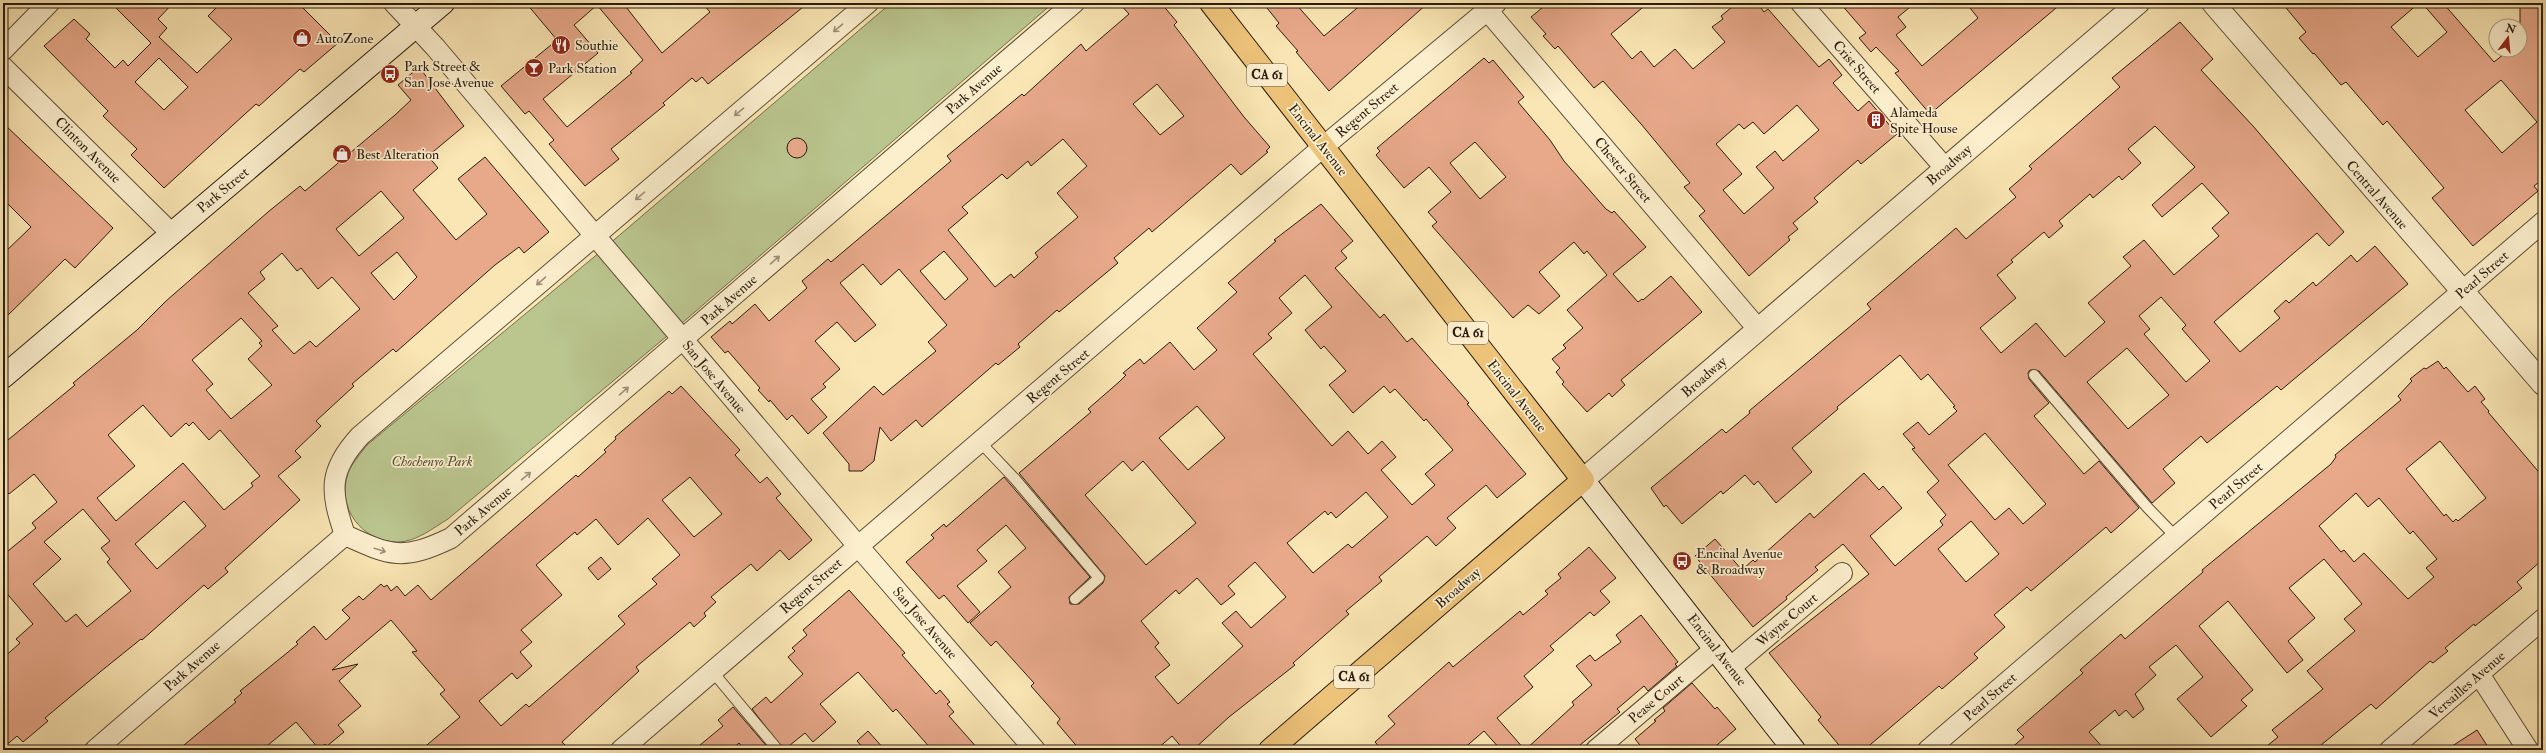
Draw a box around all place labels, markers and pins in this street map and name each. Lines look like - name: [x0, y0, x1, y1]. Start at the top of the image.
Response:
- shop icon: AutoZone: [291, 27, 313, 49]
- place label: AutoZone: [315, 30, 373, 47]
- restaurant icon: Southie: [550, 34, 572, 56]
- place label: Southie: [575, 37, 618, 54]
- bar icon: Park Station: [523, 57, 545, 79]
- place label: Park Street & San Jose Avenue: [404, 58, 494, 91]
- place label: Park Station: [548, 60, 617, 77]
- bus stop icon: Park Street & San Jose Avenue: [379, 63, 401, 85]
- place label: Alameda Spite House: [1889, 104, 1958, 138]
- building icon: Alameda Spite House: [1865, 109, 1887, 131]
- shop icon: Best Alteration: [331, 143, 353, 165]
- place label: Best Alteration: [356, 146, 439, 163]
- place label: Encinal Avenue & Broadway: [1696, 545, 1783, 579]
- bus stop icon: Encinal Avenue & Broadway: [1671, 550, 1693, 572]

